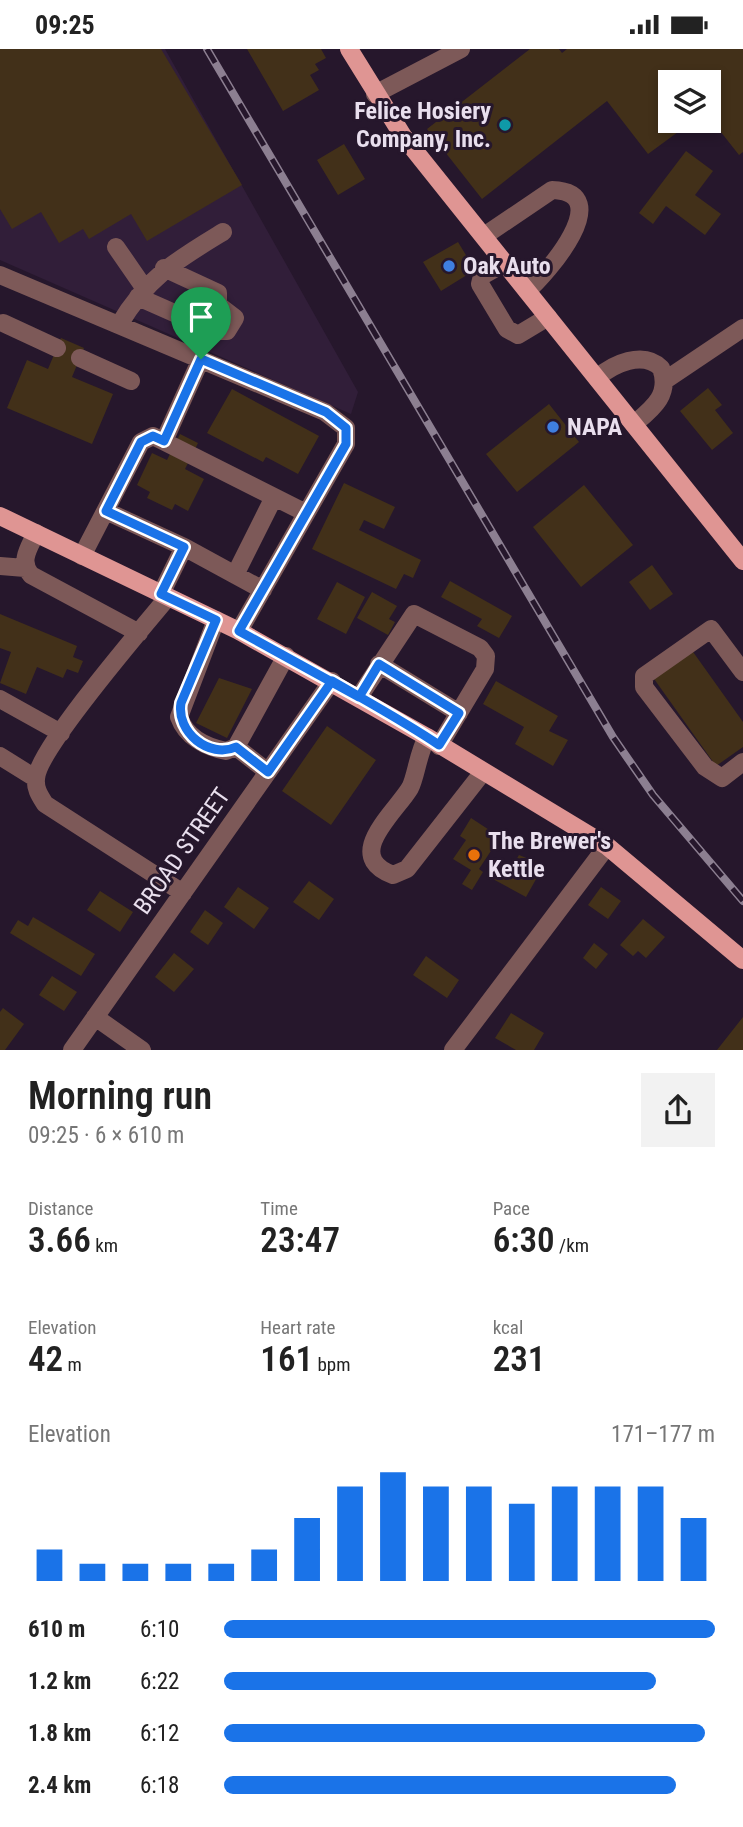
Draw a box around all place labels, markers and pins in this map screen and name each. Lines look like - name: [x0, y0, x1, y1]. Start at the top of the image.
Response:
- place label: Felice Hosiery Company, Inc.: [354, 97, 491, 153]
- marker: Felice Hosiery Company, Inc.: [497, 117, 513, 133]
- place label: Oak Auto: [463, 252, 551, 280]
- marker: Oak Auto: [441, 258, 457, 274]
- pin: [171, 287, 231, 359]
- place label: NAPA: [567, 413, 623, 441]
- marker: NAPA: [545, 419, 561, 435]
- place label: The Brewer's Kettle: [488, 827, 611, 883]
- marker: The Brewer's Kettle: [466, 847, 482, 863]

